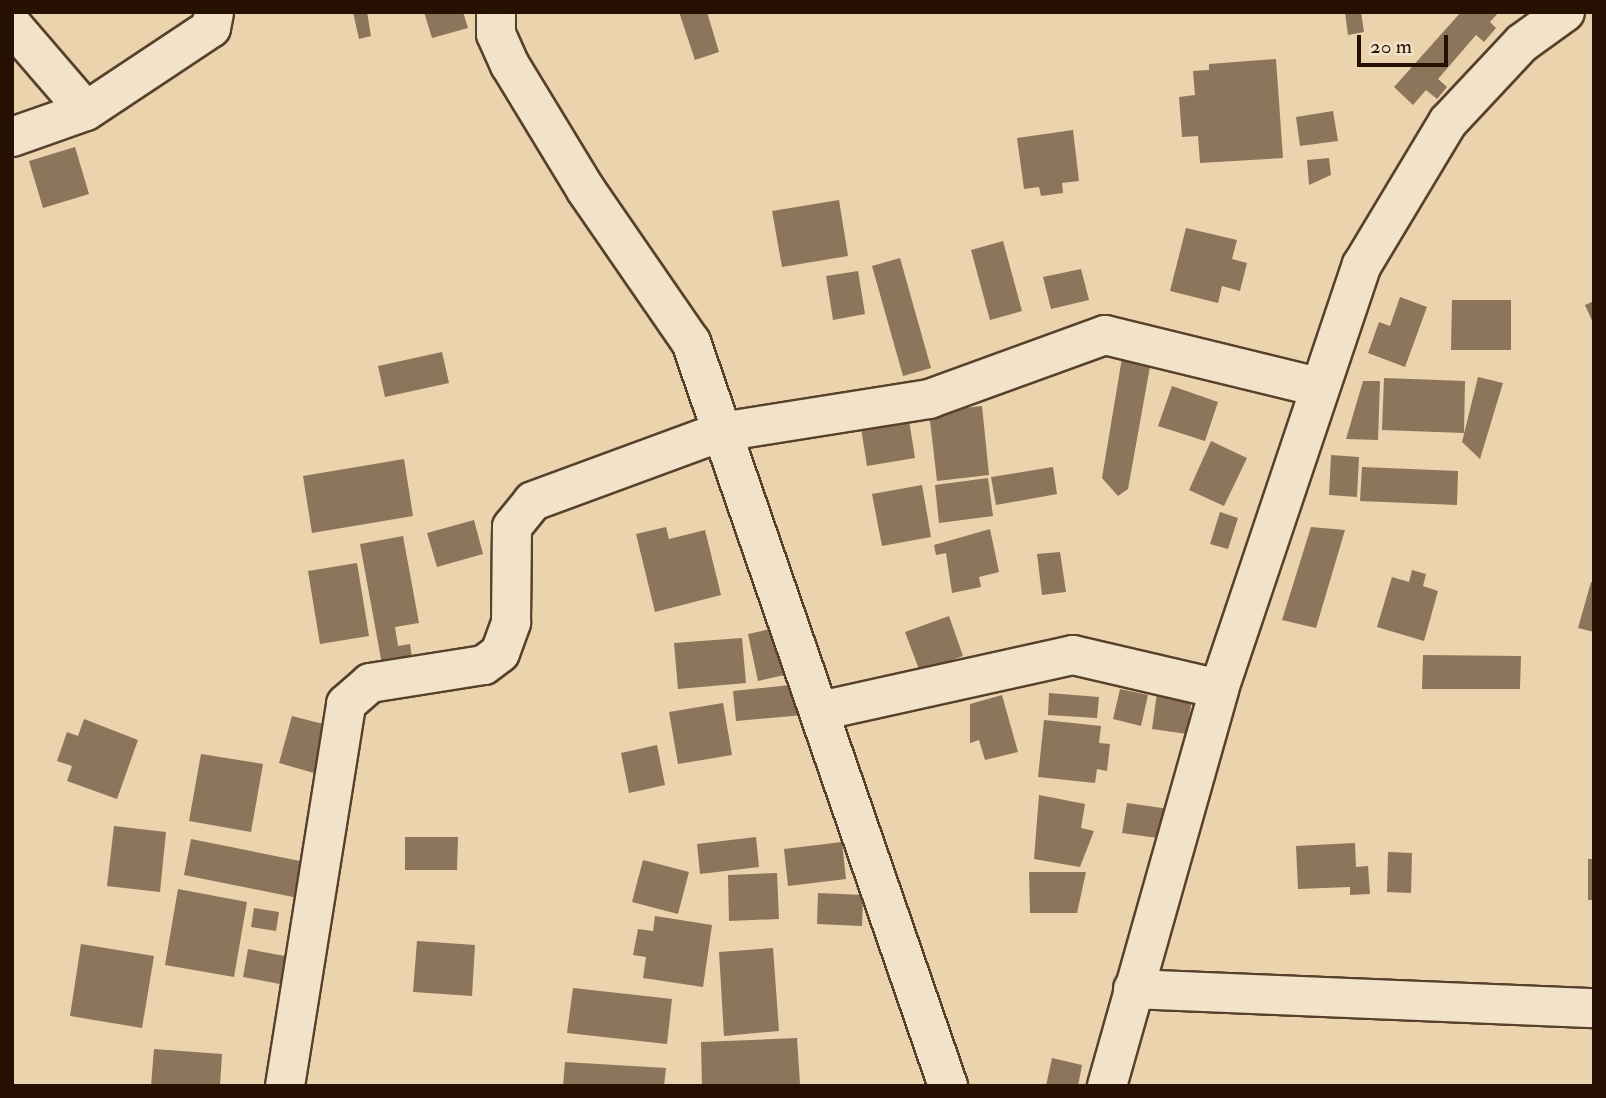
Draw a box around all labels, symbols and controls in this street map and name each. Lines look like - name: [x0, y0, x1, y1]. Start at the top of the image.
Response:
- scale bar: [1361, 21, 1452, 65]
- text: 20 m: [1370, 33, 1412, 60]

